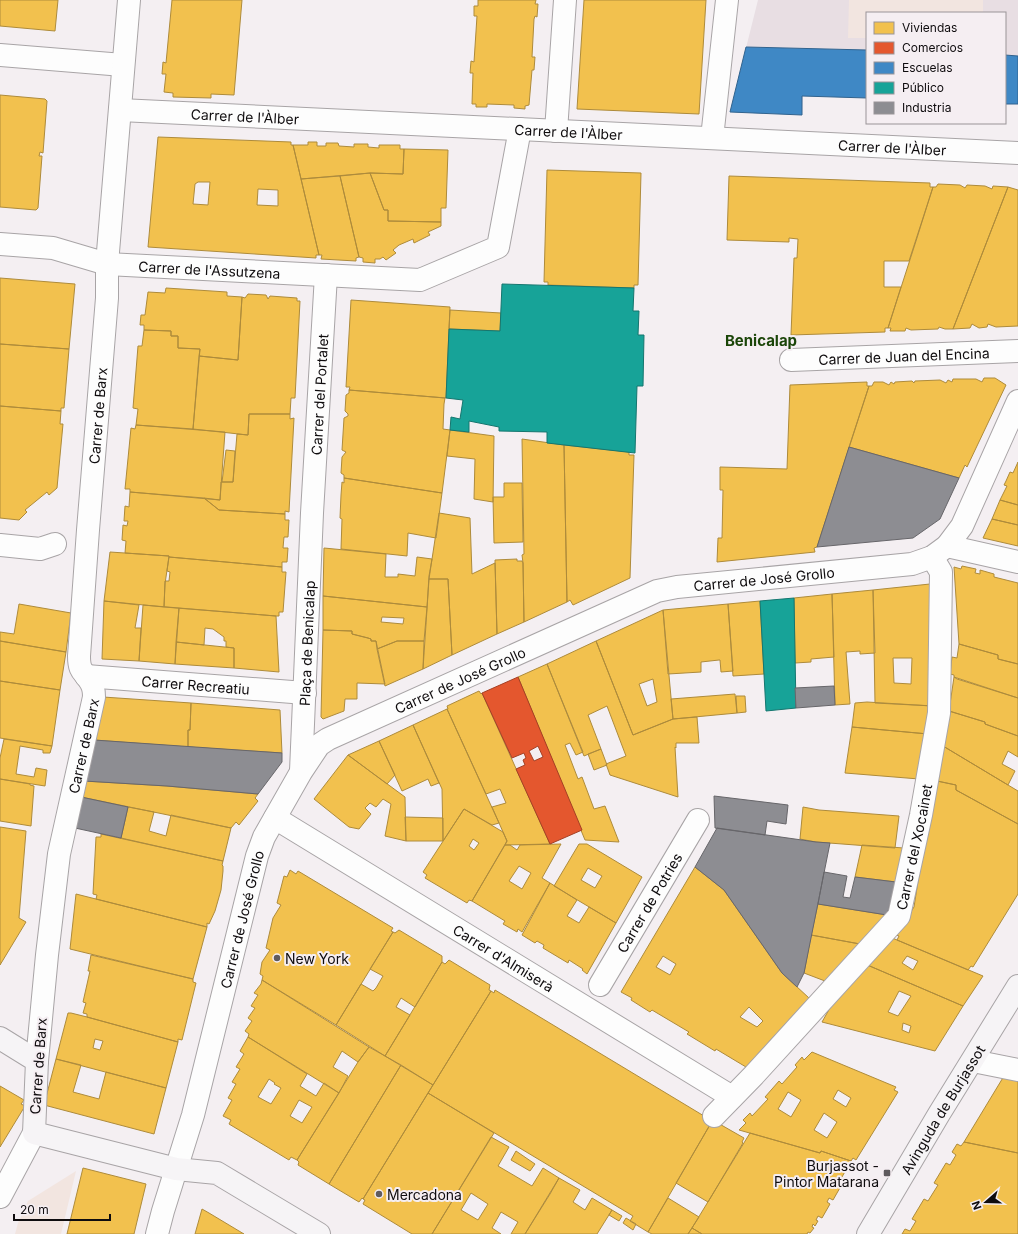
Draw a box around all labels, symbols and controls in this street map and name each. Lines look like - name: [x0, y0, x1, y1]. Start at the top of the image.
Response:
- legend: [866, 12, 1006, 124]
- text: Viviendas: [902, 20, 957, 35]
- text: Comercios: [902, 40, 963, 55]
- text: Escuelas: [902, 60, 952, 75]
- text: Público: [902, 80, 944, 95]
- text: Industria: [902, 100, 951, 115]
- street label: Carrer de l'Àlber: [190, 105, 299, 127]
- street label: Carrer de l'Àlber: [514, 120, 623, 143]
- street label: Carrer de l'Àlber: [838, 136, 947, 158]
- street label: Carrer de l'Assutzena: [138, 257, 281, 281]
- district label: Benicalap: [725, 331, 797, 350]
- street label: Carrer del Portalet: [307, 333, 331, 456]
- street label: Carrer de Juan del Encina: [818, 344, 990, 367]
- street label: Carrer de Barx: [85, 366, 110, 465]
- street label: Carrer de José Grollo: [693, 563, 835, 594]
- street label: Plaça de Benicalap: [295, 580, 318, 706]
- street label: Carrer de José Grollo: [392, 643, 528, 717]
- street label: Carrer Recreatiu: [141, 672, 250, 697]
- street label: Carrer de Barx: [64, 696, 102, 795]
- street label: Carrer del Xocainet: [892, 782, 935, 911]
- street label: Carrer de José Grollo: [216, 848, 267, 990]
- street label: Carrer de Potries: [613, 850, 685, 955]
- street label: Carrer d'Almiserà: [450, 920, 557, 995]
- place label: New York: [285, 950, 349, 967]
- marker: New York: [272, 953, 282, 963]
- street label: Carrer de Barx: [26, 1017, 50, 1115]
- street label: Avinguda de Burjassot: [897, 1041, 988, 1177]
- place label: Burjassot - Pintor Matarana: [774, 1157, 879, 1190]
- marker: Burjassot - Pintor Matarana: [882, 1168, 892, 1178]
- north arrow: [966, 1182, 1006, 1222]
- place label: Mercadona: [387, 1186, 462, 1203]
- marker: Mercadona: [374, 1189, 384, 1199]
- scale bar: [14, 1196, 110, 1222]
- text: N: [969, 1199, 985, 1212]
- text: 20 m: [20, 1202, 49, 1217]

